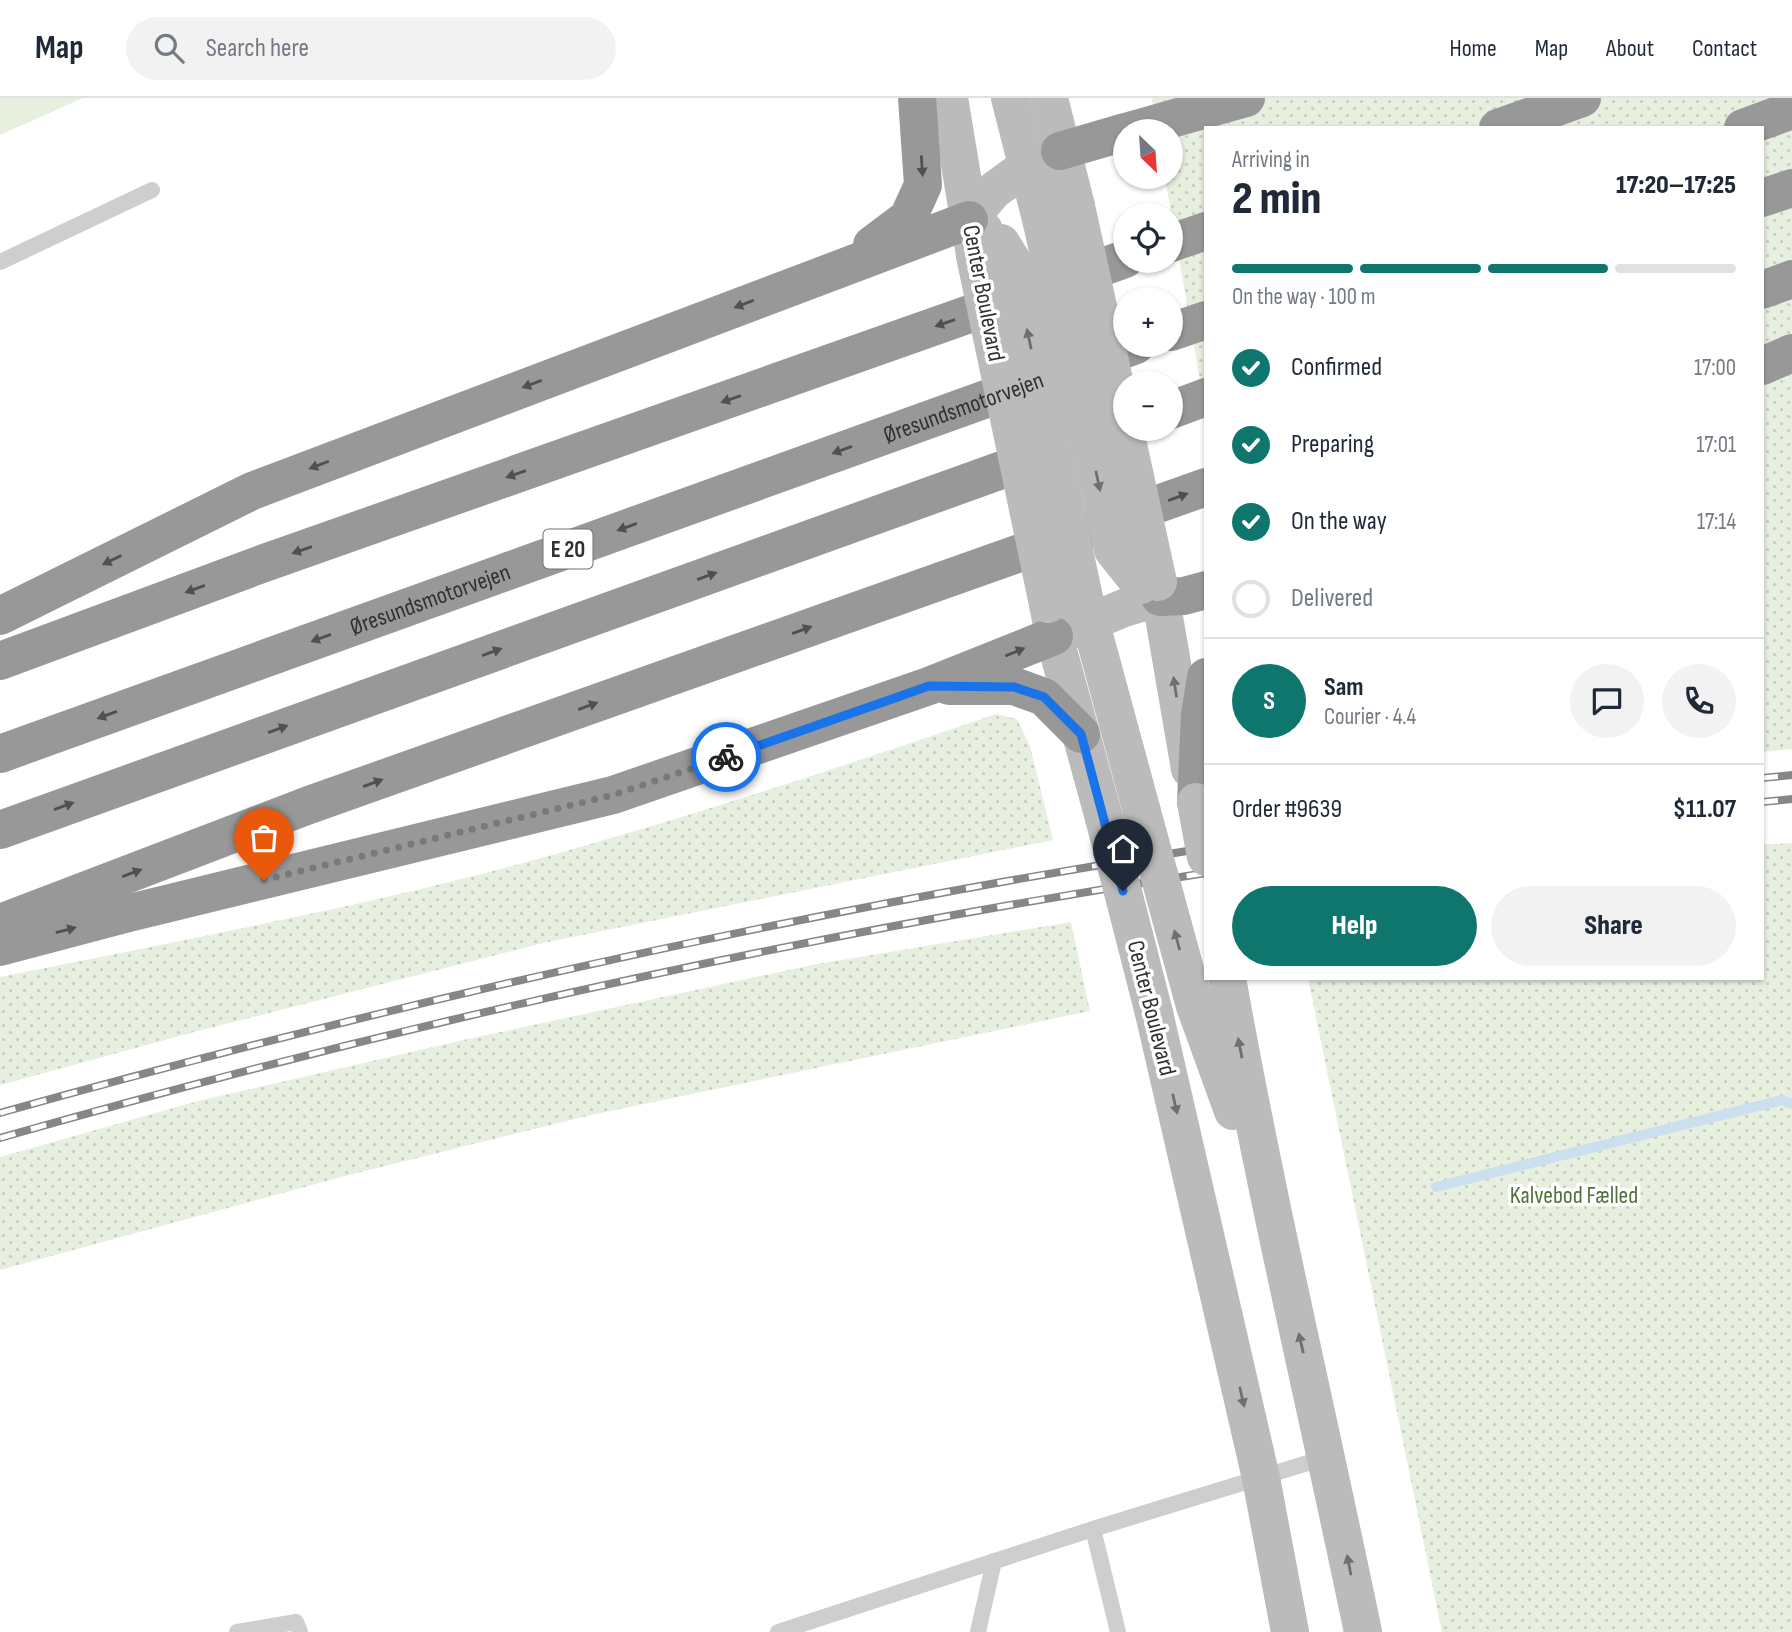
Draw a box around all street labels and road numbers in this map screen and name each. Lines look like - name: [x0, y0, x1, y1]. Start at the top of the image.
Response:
- street label: Center Boulevard: [956, 222, 1011, 364]
- street label: Øresundsmotorvejen: [880, 365, 1048, 450]
- road number: E 20: [544, 530, 592, 569]
- street label: Øresundsmotorvejen: [346, 558, 514, 642]
- street label: Center Boulevard: [1121, 938, 1182, 1079]

